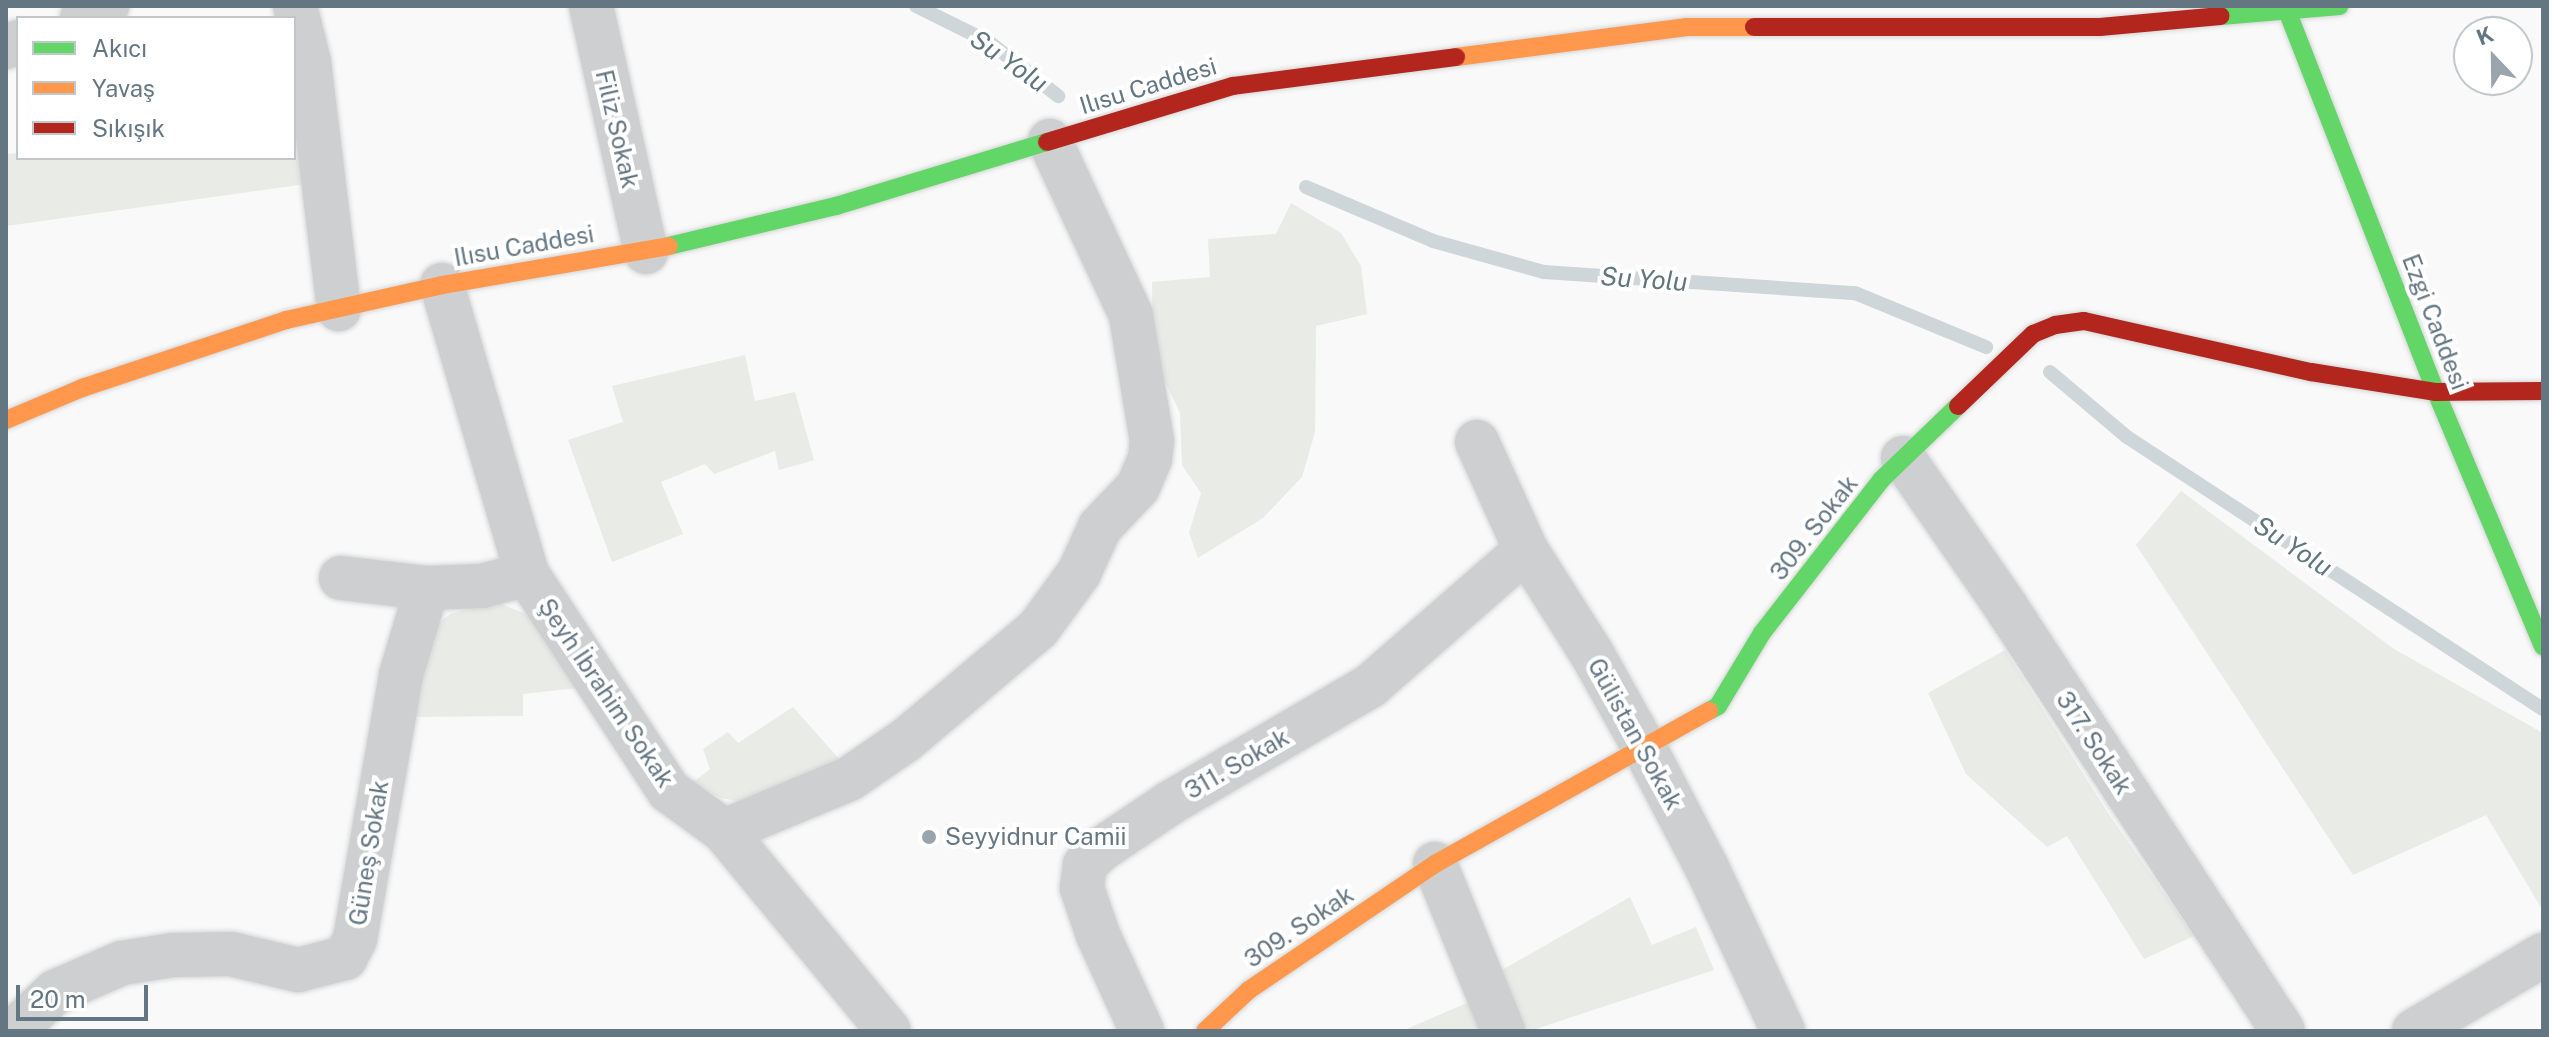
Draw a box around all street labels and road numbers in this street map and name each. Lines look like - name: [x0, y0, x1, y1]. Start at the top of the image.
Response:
- street label: Ilısu Caddesi: [1076, 52, 1220, 120]
- street label: Filiz Sokak: [589, 67, 645, 191]
- street label: Ilısu Caddesi: [452, 220, 596, 272]
- street label: Ezgi Caddesi: [2396, 250, 2474, 394]
- street label: 309. Sokak: [1764, 470, 1864, 586]
- street label: Şeyh İbrahim Sokak: [532, 593, 680, 793]
- street label: Gülistan Sokak: [1582, 653, 1688, 815]
- street label: 317. Sokak: [2050, 686, 2138, 800]
- street label: 311. Sokak: [1180, 723, 1294, 805]
- street label: Güneş Sokak: [343, 778, 395, 928]
- street label: 309. Sokak: [1239, 880, 1359, 974]

